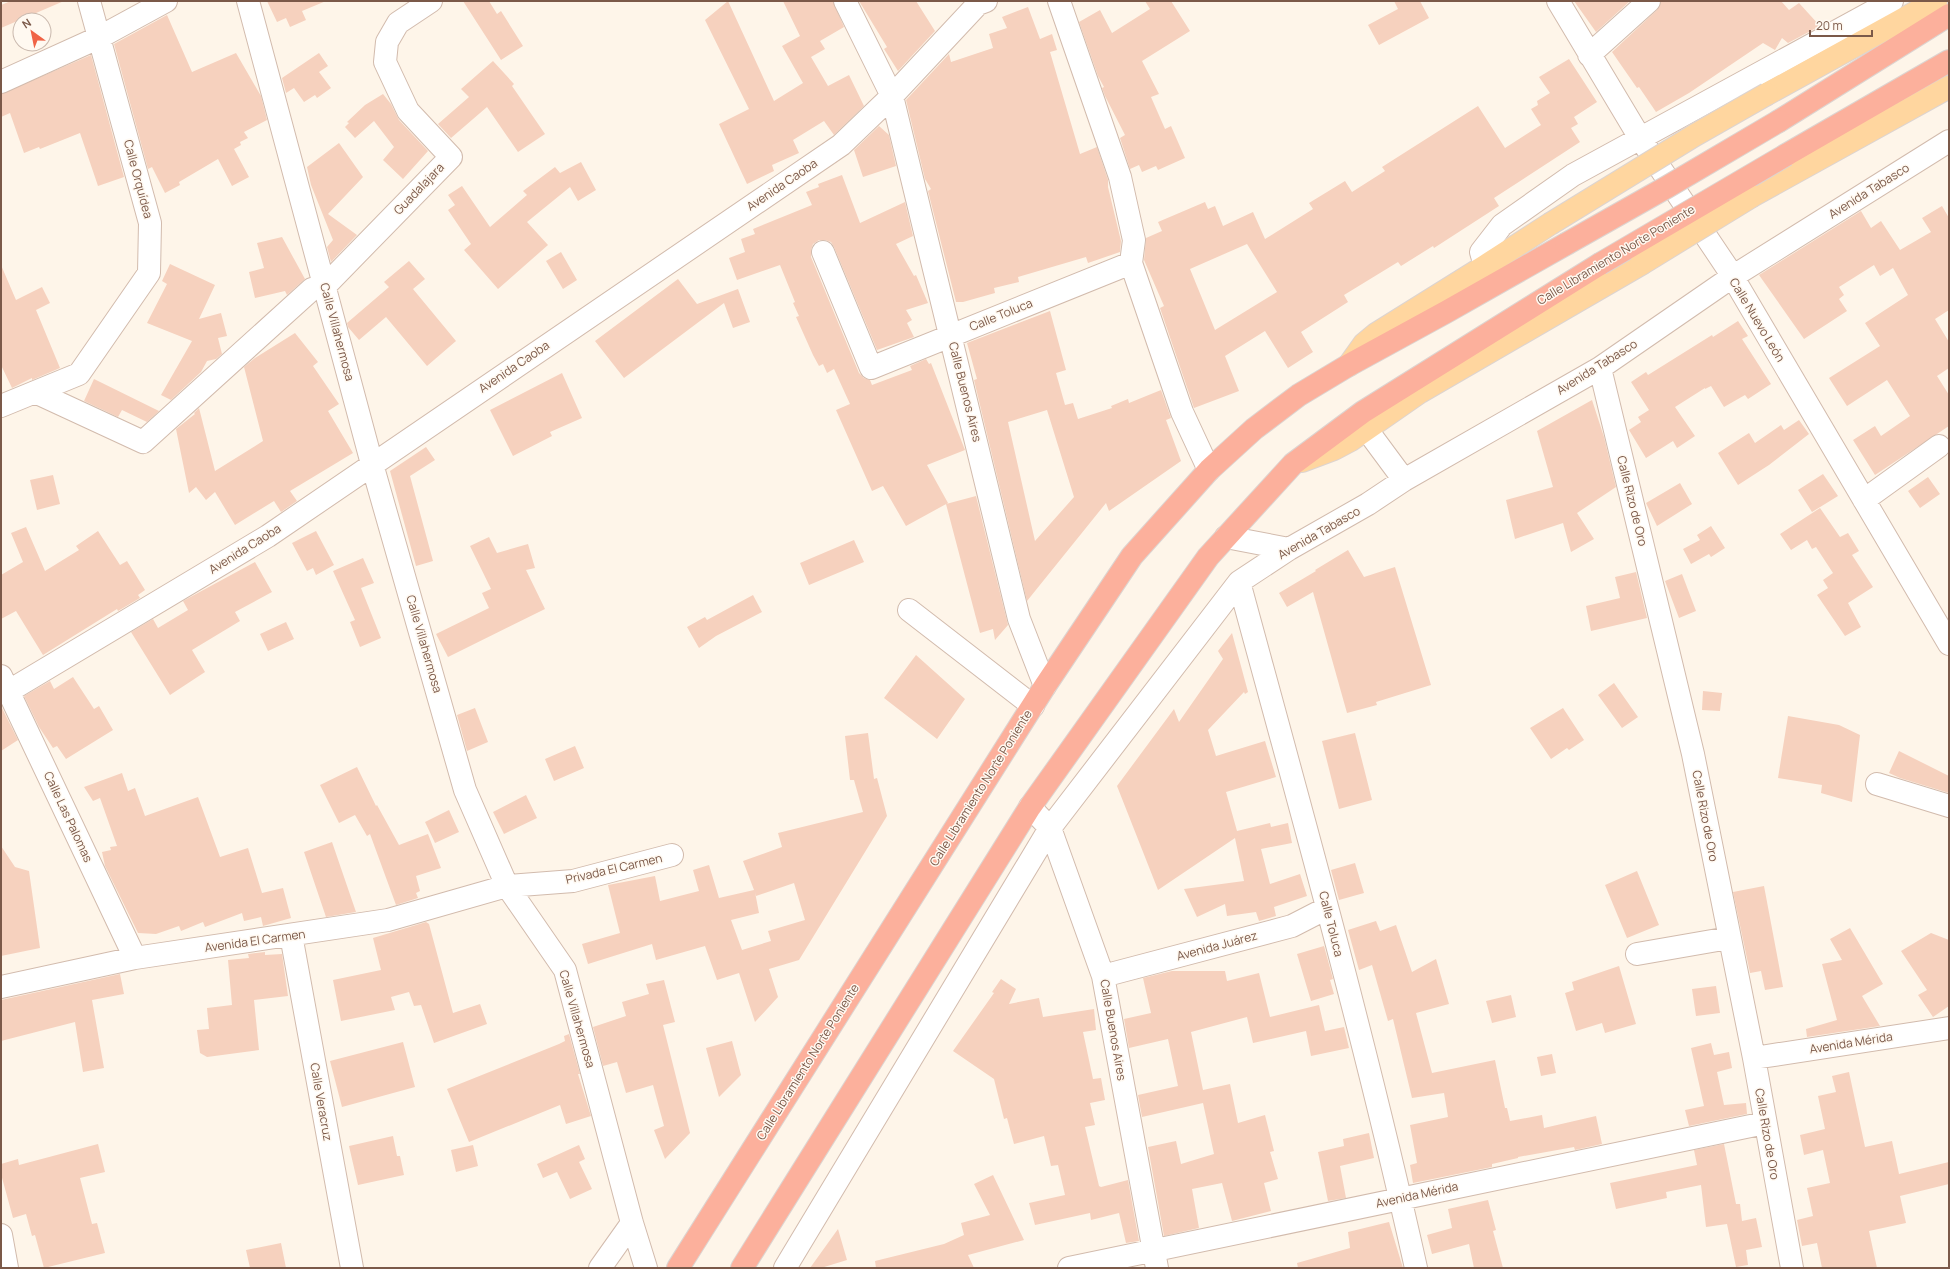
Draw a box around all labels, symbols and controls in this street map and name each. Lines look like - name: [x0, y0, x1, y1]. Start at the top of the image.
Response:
- north arrow: [12, 12, 52, 52]
- scale bar: [1810, 12, 1872, 38]
- text: N: [19, 15, 34, 32]
- text: 20 m: [1816, 17, 1843, 34]
- street label: Calle Orquídea: [120, 138, 157, 220]
- street label: Avenida Caoba: [743, 155, 820, 215]
- street label: Guadalajara: [390, 159, 448, 218]
- street label: Avenida Tabasco: [1825, 159, 1912, 222]
- street label: Calle Libramiento Norte Poniente: [1534, 201, 1698, 309]
- street label: Calle Nuevo León: [1726, 275, 1789, 365]
- street label: Calle Villahermosa: [316, 281, 359, 383]
- street label: Calle Toluca: [967, 294, 1035, 335]
- street label: Avenida Tabasco: [1553, 335, 1640, 398]
- street label: Avenida Caoba: [475, 337, 552, 397]
- street label: Calle Buenos Aires: [945, 340, 986, 444]
- street label: Calle Rizo de Oro: [1613, 454, 1652, 548]
- street label: Avenida Tabasco: [1274, 502, 1363, 563]
- street label: Avenida Caoba: [205, 520, 284, 578]
- street label: Calle Villahermosa: [402, 593, 447, 695]
- street label: Calle Libramiento Norte Poniente: [925, 706, 1036, 869]
- street label: Calle Las Palomas: [40, 769, 97, 865]
- street label: Calle Rizo de Oro: [1688, 769, 1723, 863]
- street label: Privada El Carmen: [564, 849, 664, 888]
- street label: Calle Toluca: [1315, 889, 1348, 958]
- street label: Avenida El Carmen: [203, 925, 306, 956]
- street label: Avenida Juárez: [1175, 927, 1259, 964]
- street label: Calle Villahermosa: [555, 968, 600, 1070]
- street label: Calle Buenos Aires: [1096, 978, 1131, 1082]
- street label: Calle Libramiento Norte Poniente: [752, 980, 863, 1143]
- street label: Avenida Mérida: [1808, 1028, 1894, 1057]
- street label: Calle Veracruz: [306, 1062, 337, 1142]
- street label: Calle Rizo de Oro: [1751, 1087, 1784, 1181]
- street label: Avenida Mérida: [1374, 1177, 1460, 1212]

